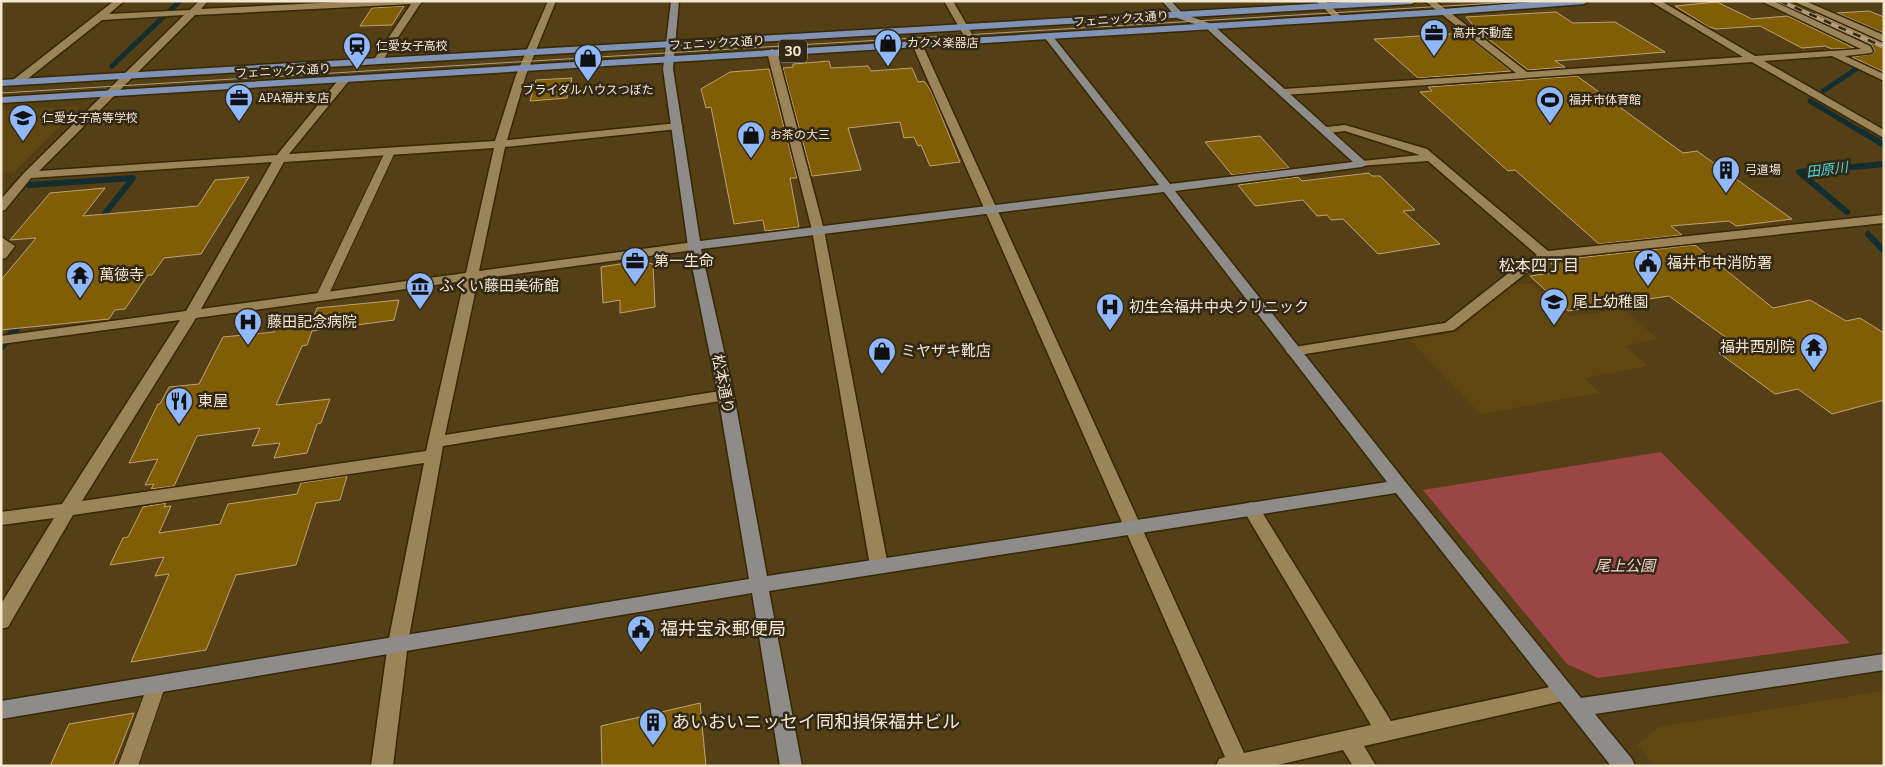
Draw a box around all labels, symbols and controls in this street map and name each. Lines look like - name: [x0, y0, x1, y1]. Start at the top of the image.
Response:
- street label: フェニックス通り: [1073, 9, 1169, 29]
- office icon: 高井不動産: [1419, 18, 1449, 57]
- place label: 高井不動産: [1453, 26, 1513, 40]
- shop icon: カクメ楽器店: [873, 28, 903, 67]
- station icon: 仁愛女子高校: [342, 31, 372, 70]
- street label: フェニックス通り: [669, 34, 765, 52]
- place label: カクメ楽器店: [907, 36, 979, 50]
- place label: 仁愛女子高校: [376, 39, 448, 53]
- road number: 30: [779, 40, 807, 62]
- shop icon: ブライダルハウスつぼた: [573, 43, 603, 82]
- street label: フェニックス通り: [235, 62, 331, 80]
- office icon: APA福井支店: [224, 83, 254, 122]
- place label: ブライダルハウスつぼた: [522, 83, 654, 97]
- sports icon: 福井市体育館: [1535, 85, 1565, 124]
- place label: APA福井支店: [258, 91, 329, 105]
- place label: 福井市体育館: [1569, 93, 1641, 107]
- school or university icon: 仁愛女子高等学校: [8, 103, 38, 142]
- place label: 仁愛女子高等学校: [42, 111, 138, 125]
- shop icon: お茶の大三: [736, 120, 766, 159]
- place label: お茶の大三: [770, 128, 830, 142]
- building icon: 弓道場: [1711, 155, 1741, 194]
- water label: 田原川: [1805, 159, 1851, 181]
- place label: 弓道場: [1745, 163, 1781, 177]
- office icon: 第一生命: [620, 246, 650, 285]
- public building icon: 福井市中消防署: [1633, 248, 1663, 287]
- place label: 第一生命: [654, 252, 714, 270]
- place label: 福井市中消防署: [1667, 254, 1772, 272]
- district label: 松本四丁目: [1499, 256, 1579, 275]
- temple icon: 萬徳寺: [65, 260, 95, 299]
- place label: 萬徳寺: [99, 266, 144, 284]
- museum icon: ふくい藤田美術館: [405, 271, 435, 310]
- place label: ふくい藤田美術館: [439, 277, 559, 295]
- school or university icon: 尾上幼稚園: [1539, 287, 1569, 326]
- hospital icon: 初生会福井中央クリニック: [1095, 292, 1125, 331]
- place label: 尾上幼稚園: [1573, 293, 1648, 311]
- place label: 初生会福井中央クリニック: [1129, 298, 1309, 316]
- hospital icon: 藤田記念病院: [233, 307, 263, 346]
- place label: 藤田記念病院: [267, 313, 357, 331]
- temple icon: 福井西別院: [1799, 332, 1829, 371]
- shop icon: ミヤザキ靴店: [867, 336, 897, 375]
- place label: 福井西別院: [1720, 338, 1795, 356]
- place label: ミヤザキ靴店: [901, 342, 991, 360]
- street label: 松本通り: [708, 353, 738, 415]
- restaurant icon: 東屋: [164, 386, 194, 425]
- place label: 東屋: [198, 392, 228, 410]
- park label: 尾上公園: [1595, 557, 1657, 575]
- public building icon: 福井宝永郵便局: [626, 614, 656, 653]
- place label: 福井宝永郵便局: [660, 618, 786, 640]
- building icon: あいおいニッセイ同和損保福井ビル: [638, 707, 668, 746]
- place label: あいおいニッセイ同和損保福井ビル: [672, 711, 960, 733]

